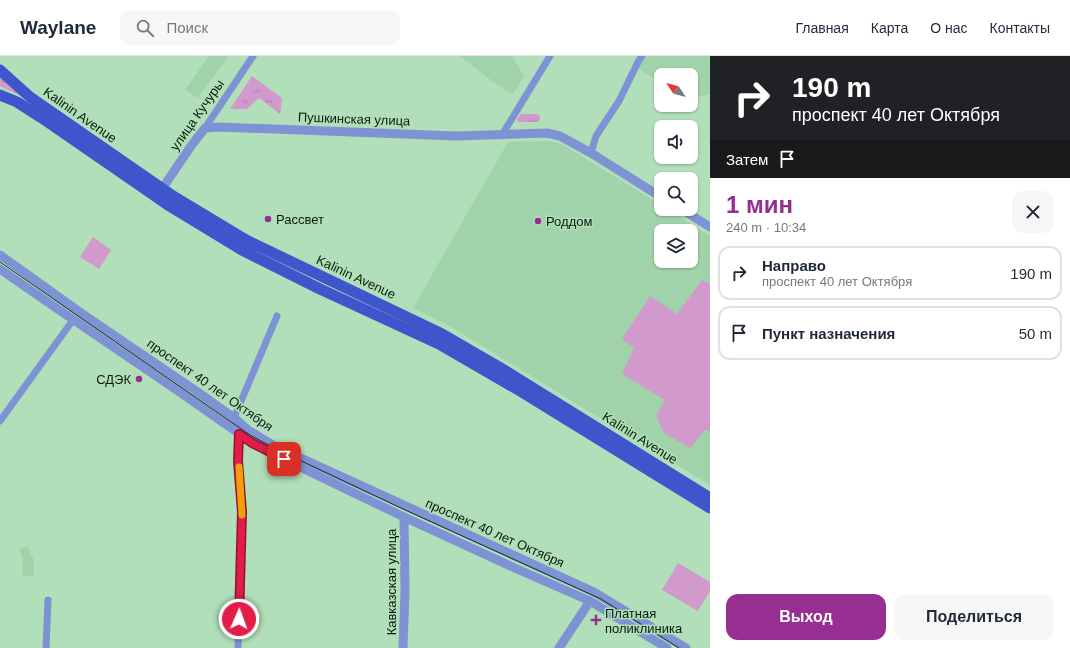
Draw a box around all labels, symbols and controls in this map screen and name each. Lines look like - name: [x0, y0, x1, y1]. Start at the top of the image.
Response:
- search box: [120, 10, 400, 46]
- text: Waylane: [20, 17, 96, 38]
- icon: search: [134, 17, 156, 39]
- text: Поиск: [166, 19, 208, 36]
- text: Главная: [795, 20, 849, 36]
- text: Карта: [871, 20, 908, 36]
- text: О нас: [930, 20, 968, 36]
- text: Контакты: [990, 20, 1050, 36]
- north arrow: [654, 68, 698, 112]
- map controls: [654, 68, 698, 268]
- icon: right: [726, 72, 778, 124]
- text: 190 m: [792, 72, 871, 103]
- street label: улица Кучуры: [167, 77, 227, 153]
- street label: Kalinin Avenue: [41, 84, 119, 146]
- text: проспект 40 лет Октября: [792, 105, 1000, 125]
- street label: Пушкинская улица: [298, 110, 411, 128]
- button: sound: [654, 120, 698, 164]
- icon: arrive: [776, 148, 798, 170]
- text: Затем: [726, 151, 768, 168]
- button: search: [654, 172, 698, 216]
- text: 1 мин: [726, 191, 793, 218]
- button: close: [1012, 191, 1054, 233]
- place label: Рассвет: [276, 212, 324, 227]
- marker: Рассвет: [263, 214, 273, 224]
- place label: Роддом: [546, 214, 592, 229]
- marker: Роддом: [533, 216, 543, 226]
- text: 240 m · 10:34: [726, 220, 806, 235]
- button: layers: [654, 224, 698, 268]
- street label: Kalinin Avenue: [314, 252, 398, 302]
- text: Направо: [762, 257, 826, 274]
- icon: right: [728, 262, 750, 284]
- text: 190 m: [1010, 265, 1052, 282]
- text: проспект 40 лет Октября: [762, 274, 912, 289]
- icon: arrive: [728, 322, 750, 344]
- text: Пункт назначения: [762, 325, 895, 342]
- text: 50 m: [1019, 325, 1052, 342]
- street label: проспект 40 лет Октября: [144, 336, 276, 434]
- place label: СДЭК: [96, 372, 131, 387]
- marker: СДЭК: [134, 374, 144, 384]
- street label: Kalinin Avenue: [600, 409, 680, 467]
- pin: [267, 442, 301, 476]
- icon: arrive: [273, 448, 295, 470]
- street label: проспект 40 лет Октября: [423, 496, 567, 570]
- street label: Кавказская улица: [384, 528, 399, 635]
- button: Выход: [726, 594, 886, 640]
- button: Поделиться: [894, 594, 1054, 640]
- position arrow: [218, 598, 260, 640]
- place label: Платная поликлиника: [605, 606, 683, 636]
- marker: Платная поликлиника: [590, 614, 602, 626]

